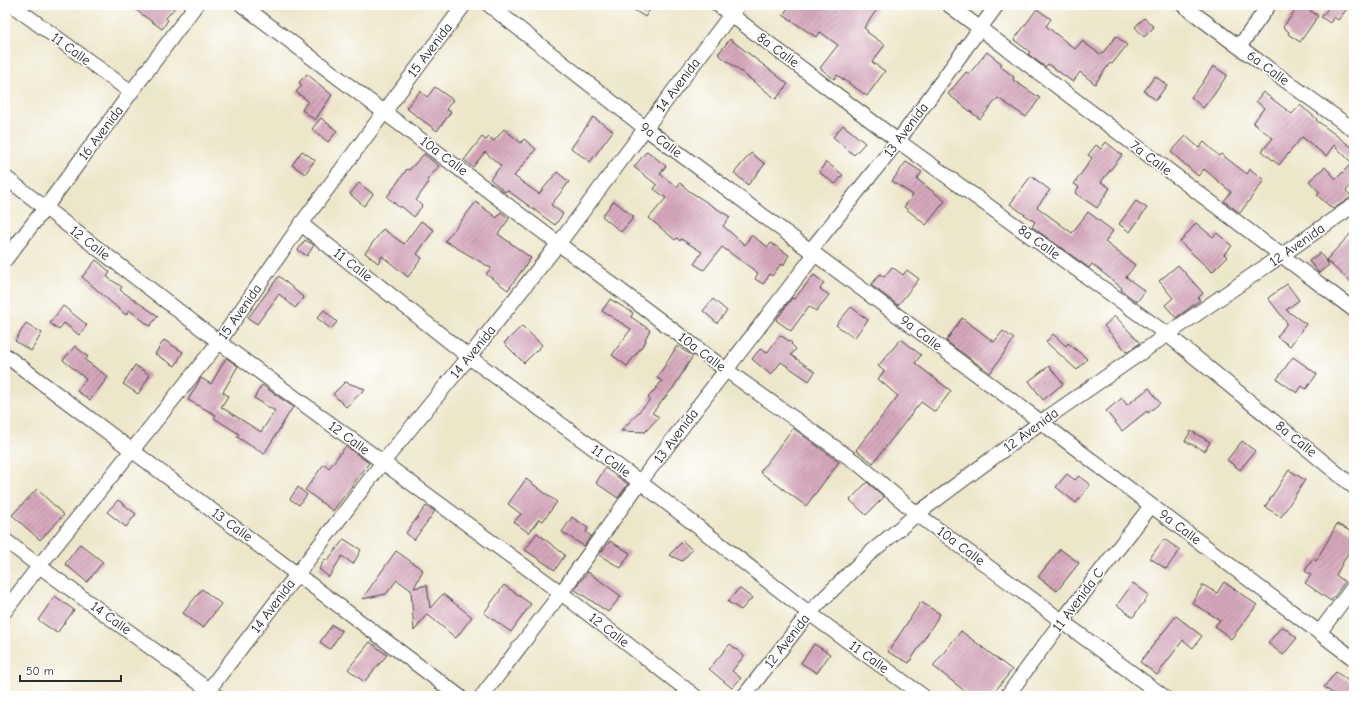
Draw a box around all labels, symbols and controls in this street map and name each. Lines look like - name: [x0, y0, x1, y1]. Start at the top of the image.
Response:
- street label: 15 Avenida: [404, 19, 456, 81]
- street label: 11 Calle: [48, 29, 94, 69]
- street label: 8a Calle: [754, 29, 802, 71]
- street label: 6a Calle: [1243, 47, 1293, 89]
- street label: 14 Avenida: [652, 55, 704, 115]
- street label: 13 Avenida: [880, 99, 932, 161]
- street label: 16 Avenida: [75, 102, 127, 164]
- street label: 9a Calle: [637, 119, 685, 161]
- street label: 10a Calle: [417, 133, 471, 179]
- street label: 7a Calle: [1127, 137, 1175, 179]
- street label: 12 Avenida: [1266, 220, 1328, 270]
- street label: 8a Calle: [1015, 221, 1063, 263]
- street label: 12 Calle: [66, 222, 114, 264]
- street label: 11 Calle: [330, 245, 376, 285]
- street label: 15 Avenida: [215, 281, 265, 343]
- street label: 9a Calle: [897, 312, 945, 354]
- street label: 14 Avenida: [446, 322, 500, 382]
- street label: 10a Calle: [675, 329, 729, 375]
- street label: 12 Avenida: [1000, 404, 1062, 456]
- street label: 13 Avenida: [650, 405, 702, 467]
- street label: 12 Calle: [325, 417, 373, 459]
- street label: 8a Calle: [1272, 417, 1320, 461]
- street label: 11 Calle: [588, 441, 634, 481]
- street label: 13 Calle: [208, 505, 256, 545]
- street label: 9a Calle: [1156, 506, 1204, 548]
- street label: 10a Calle: [934, 523, 988, 569]
- street label: 11 Avenida C: [1049, 564, 1108, 635]
- street label: 14 Avenida: [247, 576, 299, 636]
- street label: 14 Calle: [87, 598, 135, 638]
- street label: 12 Calle: [585, 609, 633, 651]
- street label: 12 Avenida: [761, 611, 813, 671]
- street label: 11 Calle: [846, 637, 892, 677]
- scale bar: [20, 657, 121, 683]
- text: 50 m: [26, 664, 54, 678]

